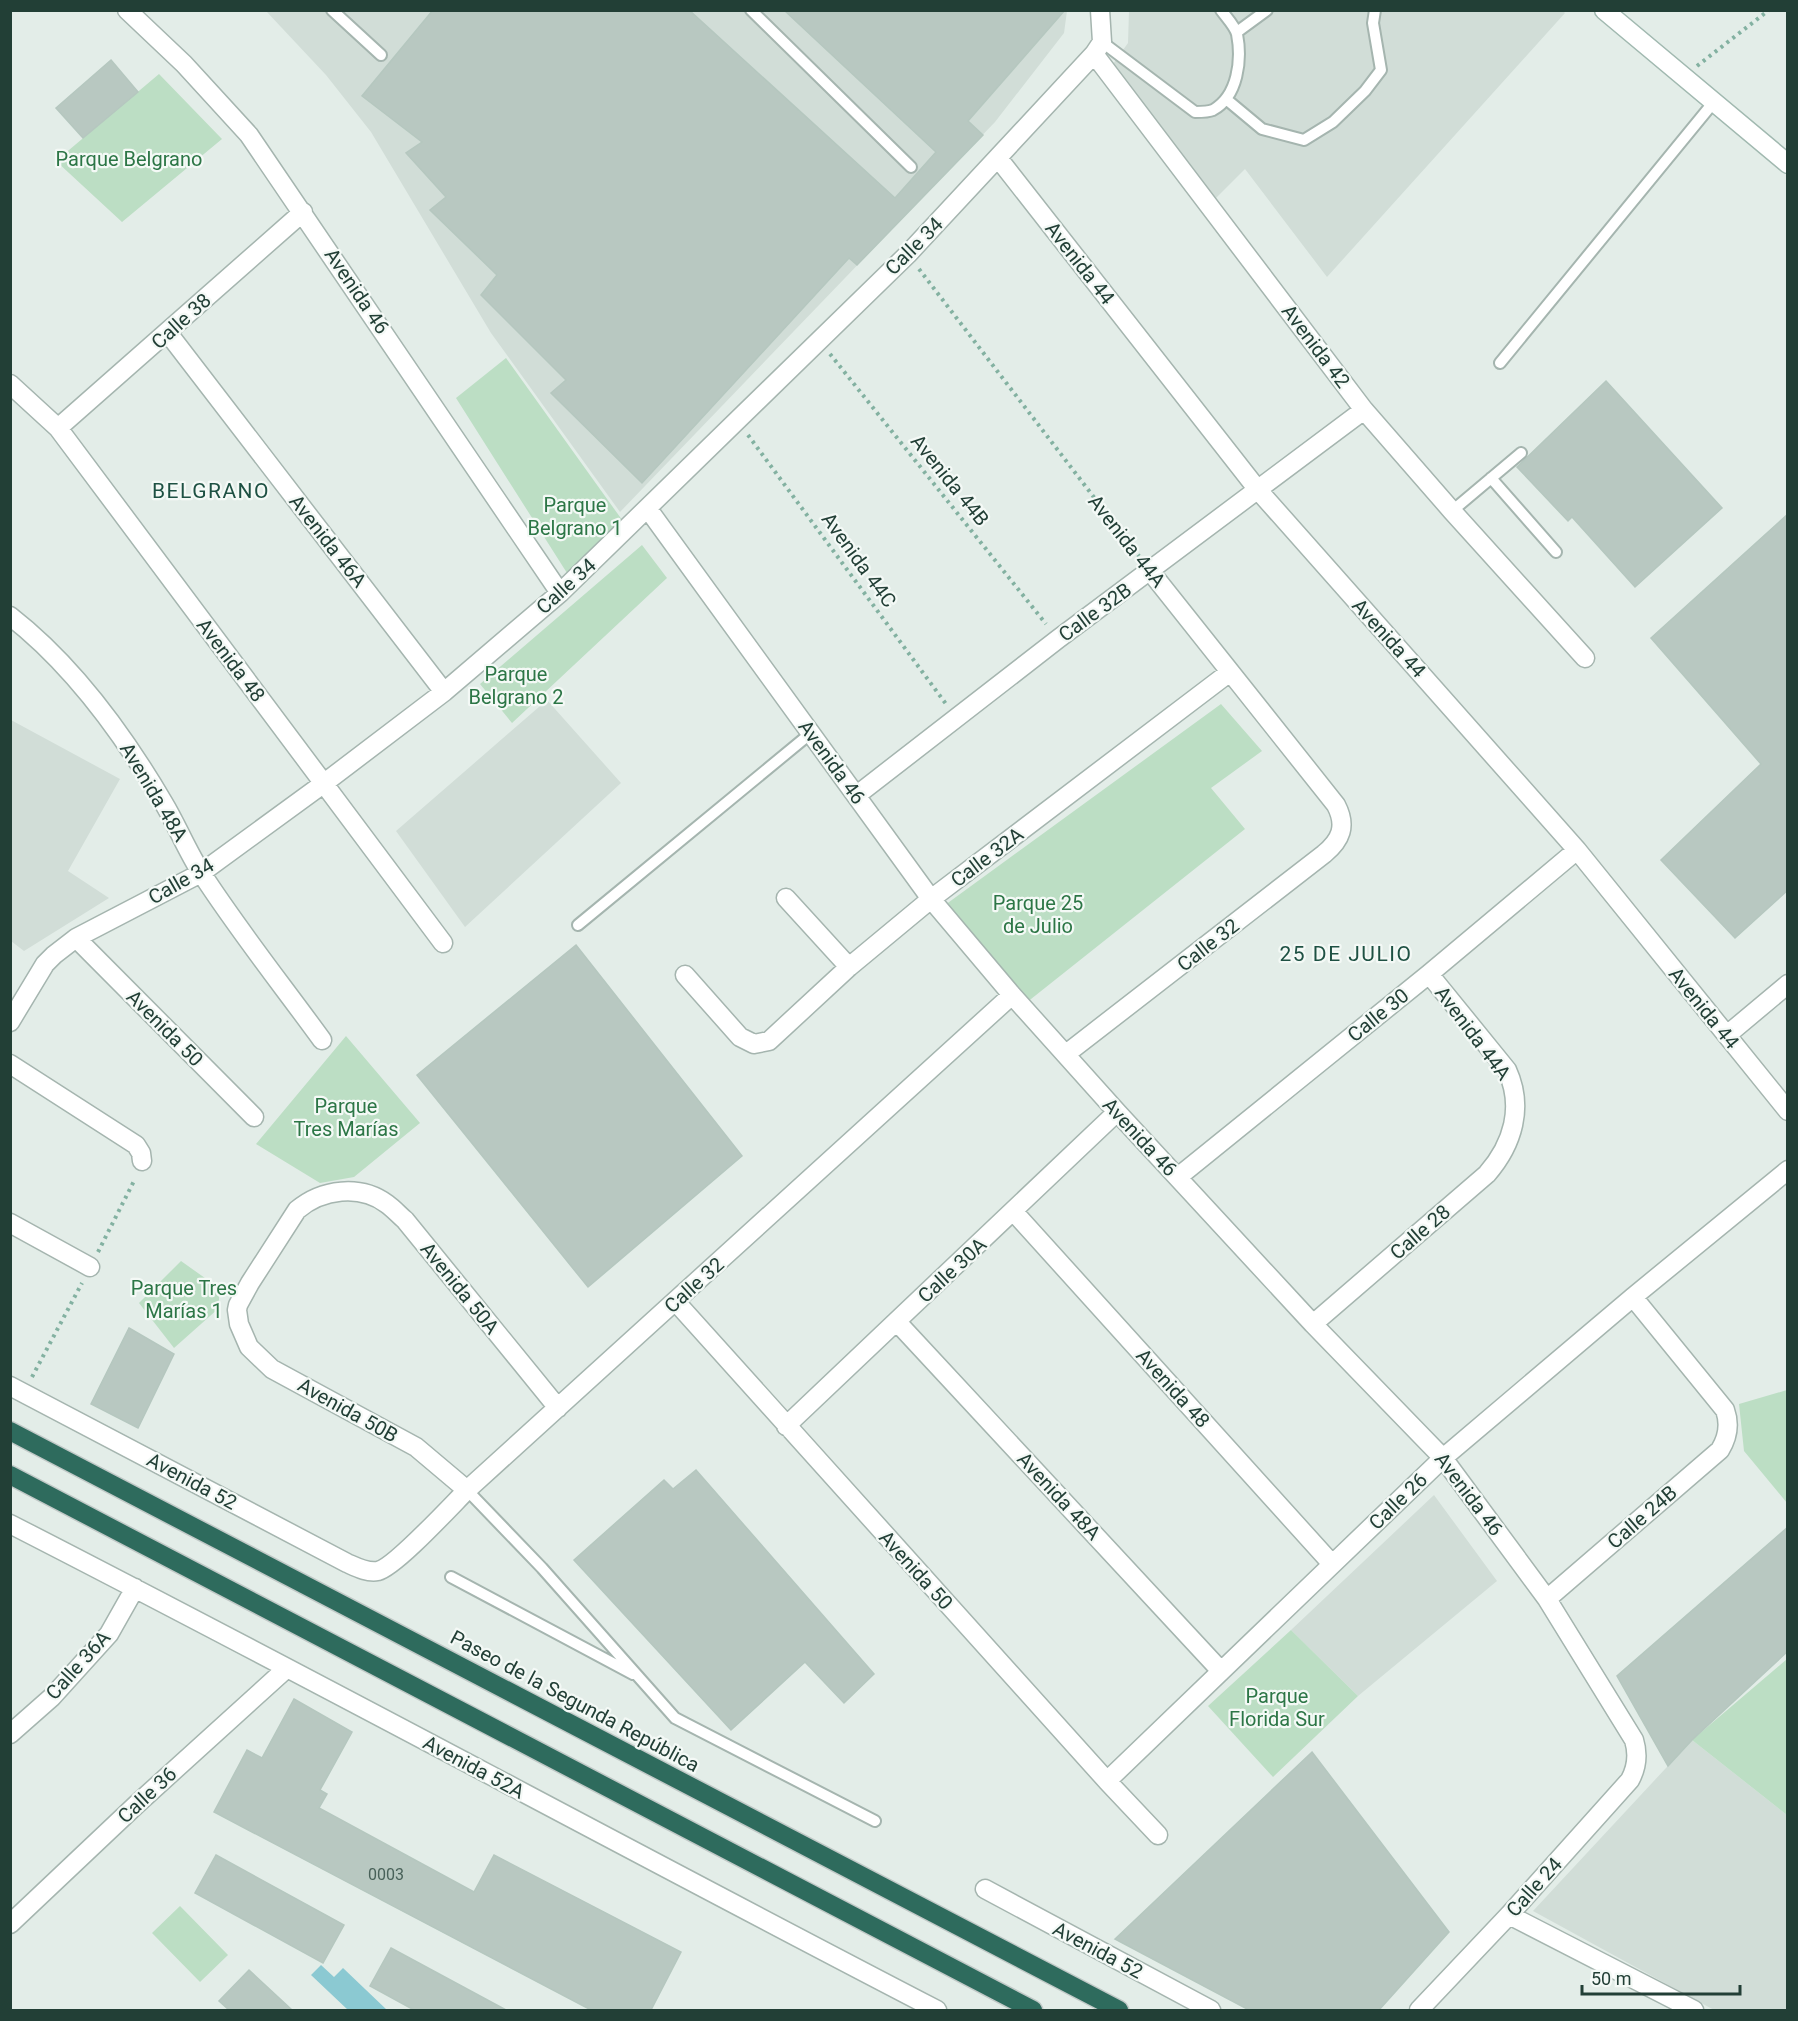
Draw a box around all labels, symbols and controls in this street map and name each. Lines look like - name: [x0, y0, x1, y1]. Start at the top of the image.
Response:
- park label: Parque Belgrano: [56, 147, 202, 171]
- street label: Calle 34: [880, 212, 948, 280]
- street label: Avenida 44: [1040, 217, 1120, 309]
- street label: Avenida 46: [320, 244, 394, 338]
- street label: Calle 38: [146, 288, 216, 354]
- street label: Avenida 42: [1277, 300, 1355, 392]
- street label: Avenida 44B: [906, 429, 994, 531]
- district label: BELGRANO: [152, 479, 270, 503]
- street label: Avenida 46A: [284, 490, 372, 592]
- street label: Avenida 44A: [1083, 490, 1171, 592]
- park label: Parque Belgrano 1: [527, 493, 623, 540]
- street label: Avenida 44C: [817, 508, 901, 612]
- street label: Calle 34: [531, 553, 601, 619]
- street label: Calle 32B: [1054, 578, 1136, 646]
- street label: Avenida 44: [1347, 593, 1431, 683]
- street label: Avenida 48: [192, 614, 270, 706]
- park label: Parque Belgrano 2: [468, 662, 564, 709]
- street label: Avenida 46: [793, 715, 871, 809]
- street label: Avenida 48A: [115, 738, 193, 846]
- street label: Calle 32A: [946, 822, 1028, 892]
- street label: Calle 34: [144, 853, 218, 909]
- park label: Parque 25 de Julio: [993, 891, 1083, 938]
- street label: Calle 32: [1172, 913, 1244, 977]
- district label: 25 DE JULIO: [1280, 942, 1412, 966]
- street label: Avenida 44: [1664, 962, 1744, 1054]
- street label: Avenida 44A: [1430, 981, 1516, 1085]
- street label: Calle 30: [1343, 983, 1413, 1047]
- street label: Avenida 50: [122, 985, 208, 1071]
- street label: Avenida 46: [1098, 1093, 1182, 1181]
- park label: Parque Tres Marías: [294, 1094, 398, 1141]
- street label: Calle 28: [1385, 1199, 1455, 1265]
- street label: Calle 30A: [913, 1232, 991, 1308]
- street label: Avenida 50A: [416, 1237, 504, 1339]
- street label: Calle 32: [659, 1252, 729, 1318]
- park label: Parque Tres Marías 1: [131, 1276, 237, 1323]
- street label: Avenida 48: [1131, 1343, 1215, 1433]
- street label: Avenida 50B: [294, 1373, 402, 1447]
- street label: Avenida 52: [143, 1447, 241, 1515]
- street label: Avenida 48A: [1012, 1447, 1106, 1545]
- street label: Avenida 46: [1430, 1448, 1508, 1540]
- street label: Calle 26: [1364, 1467, 1432, 1535]
- street label: Calle 24B: [1602, 1480, 1682, 1554]
- street label: Avenida 50: [874, 1525, 958, 1615]
- street label: Calle 36A: [41, 1625, 115, 1705]
- street label: Paseo de la Segunda República: [446, 1625, 704, 1777]
- park label: Parque Florida Sur: [1229, 1684, 1325, 1731]
- street label: Avenida 52A: [419, 1730, 529, 1804]
- street label: Calle 36: [113, 1762, 181, 1828]
- street label: Calle 24: [1501, 1852, 1567, 1922]
- house number: 0003: [368, 1865, 404, 1884]
- street label: Avenida 52: [1049, 1916, 1147, 1984]
- scale bar: [1582, 1958, 1740, 1996]
- text: 50 m: [1591, 1968, 1631, 1989]

